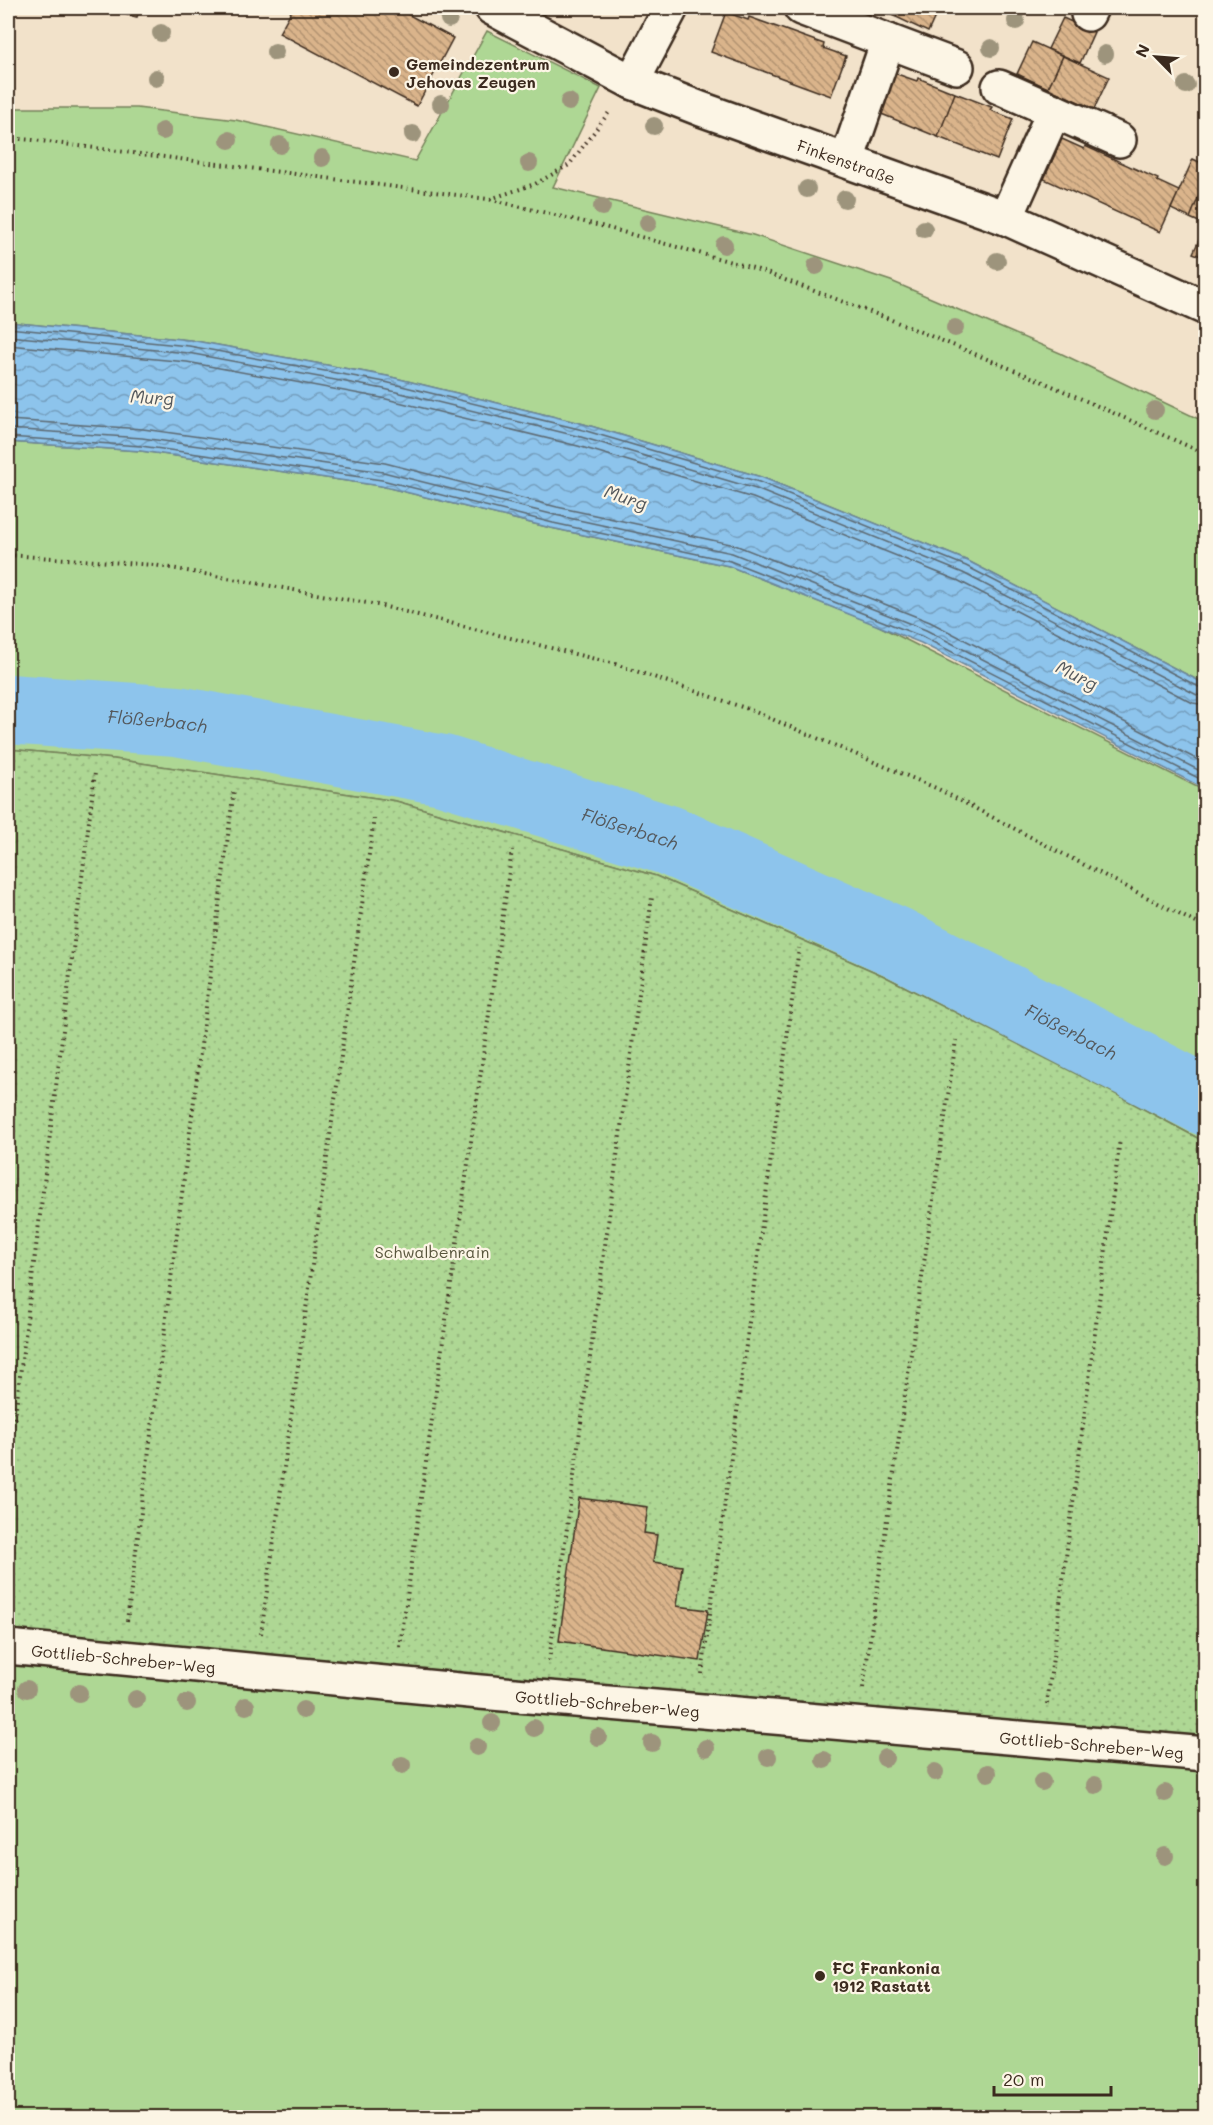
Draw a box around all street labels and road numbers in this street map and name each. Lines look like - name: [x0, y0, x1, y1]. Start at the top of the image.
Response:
- street label: Finkenstraße: [795, 134, 899, 188]
- street label: Gottlieb-Schreber-Weg: [30, 1639, 216, 1677]
- street label: Gottlieb-Schreber-Weg: [514, 1685, 700, 1721]
- street label: Gottlieb-Schreber-Weg: [999, 1726, 1185, 1763]

